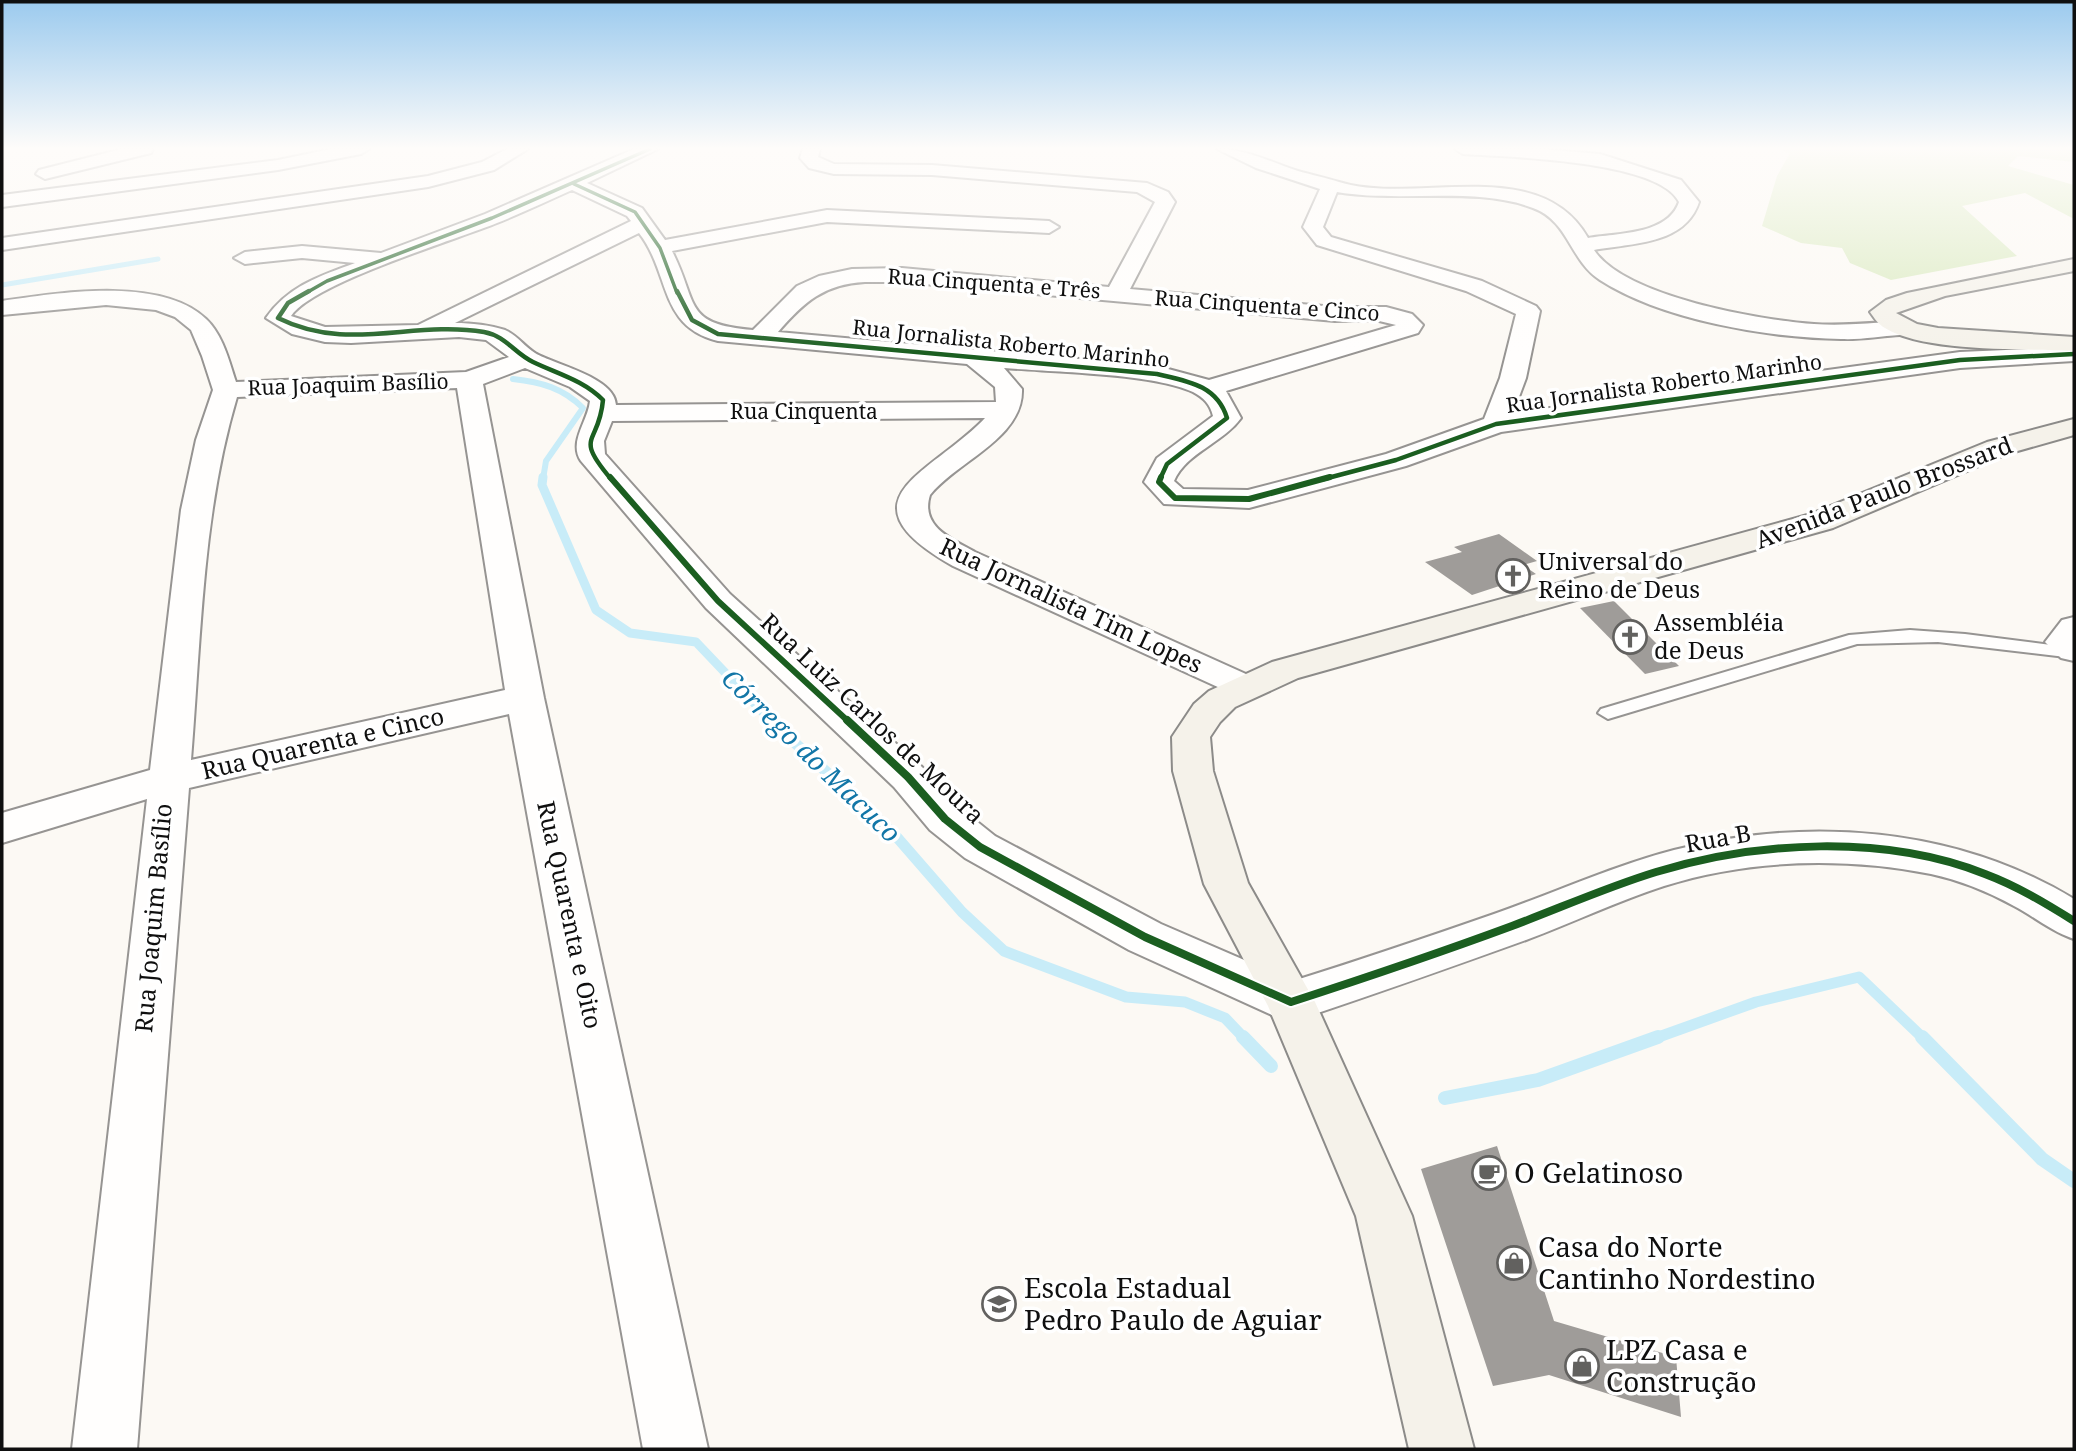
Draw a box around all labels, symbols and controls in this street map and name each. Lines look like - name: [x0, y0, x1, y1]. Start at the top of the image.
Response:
- street label: Rua Cinquenta e Três: [887, 262, 1101, 304]
- street label: Rua Cinquenta e Cinco: [1154, 283, 1381, 327]
- street label: Rua Jornalista Roberto Marinho: [851, 312, 1171, 374]
- street label: Rua Jornalista Roberto Marinho: [1504, 347, 1824, 419]
- street label: Rua Joaquim Basílio: [247, 366, 449, 402]
- street label: Rua Cinquenta: [730, 397, 878, 425]
- street label: Avenida Paulo Brossard: [1750, 427, 2017, 556]
- street label: Rua Jornalista Tim Lopes: [935, 529, 1208, 680]
- place label: Universal do Reino de Deus: [1538, 544, 1700, 605]
- church icon: Universal do Reino de Deus: [1494, 557, 1532, 595]
- street label: Rua Luiz Carlos de Moura: [754, 605, 992, 830]
- place label: Assembléia de Deus: [1654, 605, 1784, 666]
- church icon: Assembléia de Deus: [1611, 618, 1649, 656]
- water label: Córrego do Macuco: [714, 660, 909, 850]
- street label: Rua Quarenta e Cinco: [198, 699, 447, 786]
- street label: Rua Quarenta e Oito: [530, 798, 611, 1032]
- street label: Rua Joaquim Basílio: [126, 802, 179, 1034]
- street label: Rua B: [1682, 816, 1753, 860]
- place label: O Gelatinoso: [1514, 1153, 1683, 1191]
- cafe icon: O Gelatinoso: [1470, 1154, 1508, 1192]
- place label: Casa do Norte Cantinho Nordestino: [1538, 1227, 1816, 1297]
- shop icon: Casa do Norte Cantinho Nordestino: [1495, 1244, 1533, 1282]
- place label: Escola Estadual Pedro Paulo de Aguiar: [1024, 1268, 1322, 1338]
- school or university icon: Escola Estadual Pedro Paulo de Aguiar: [980, 1285, 1018, 1323]
- place label: LPZ Casa e Construção: [1606, 1330, 1757, 1400]
- shop icon: LPZ Casa e Construção: [1563, 1347, 1601, 1385]

